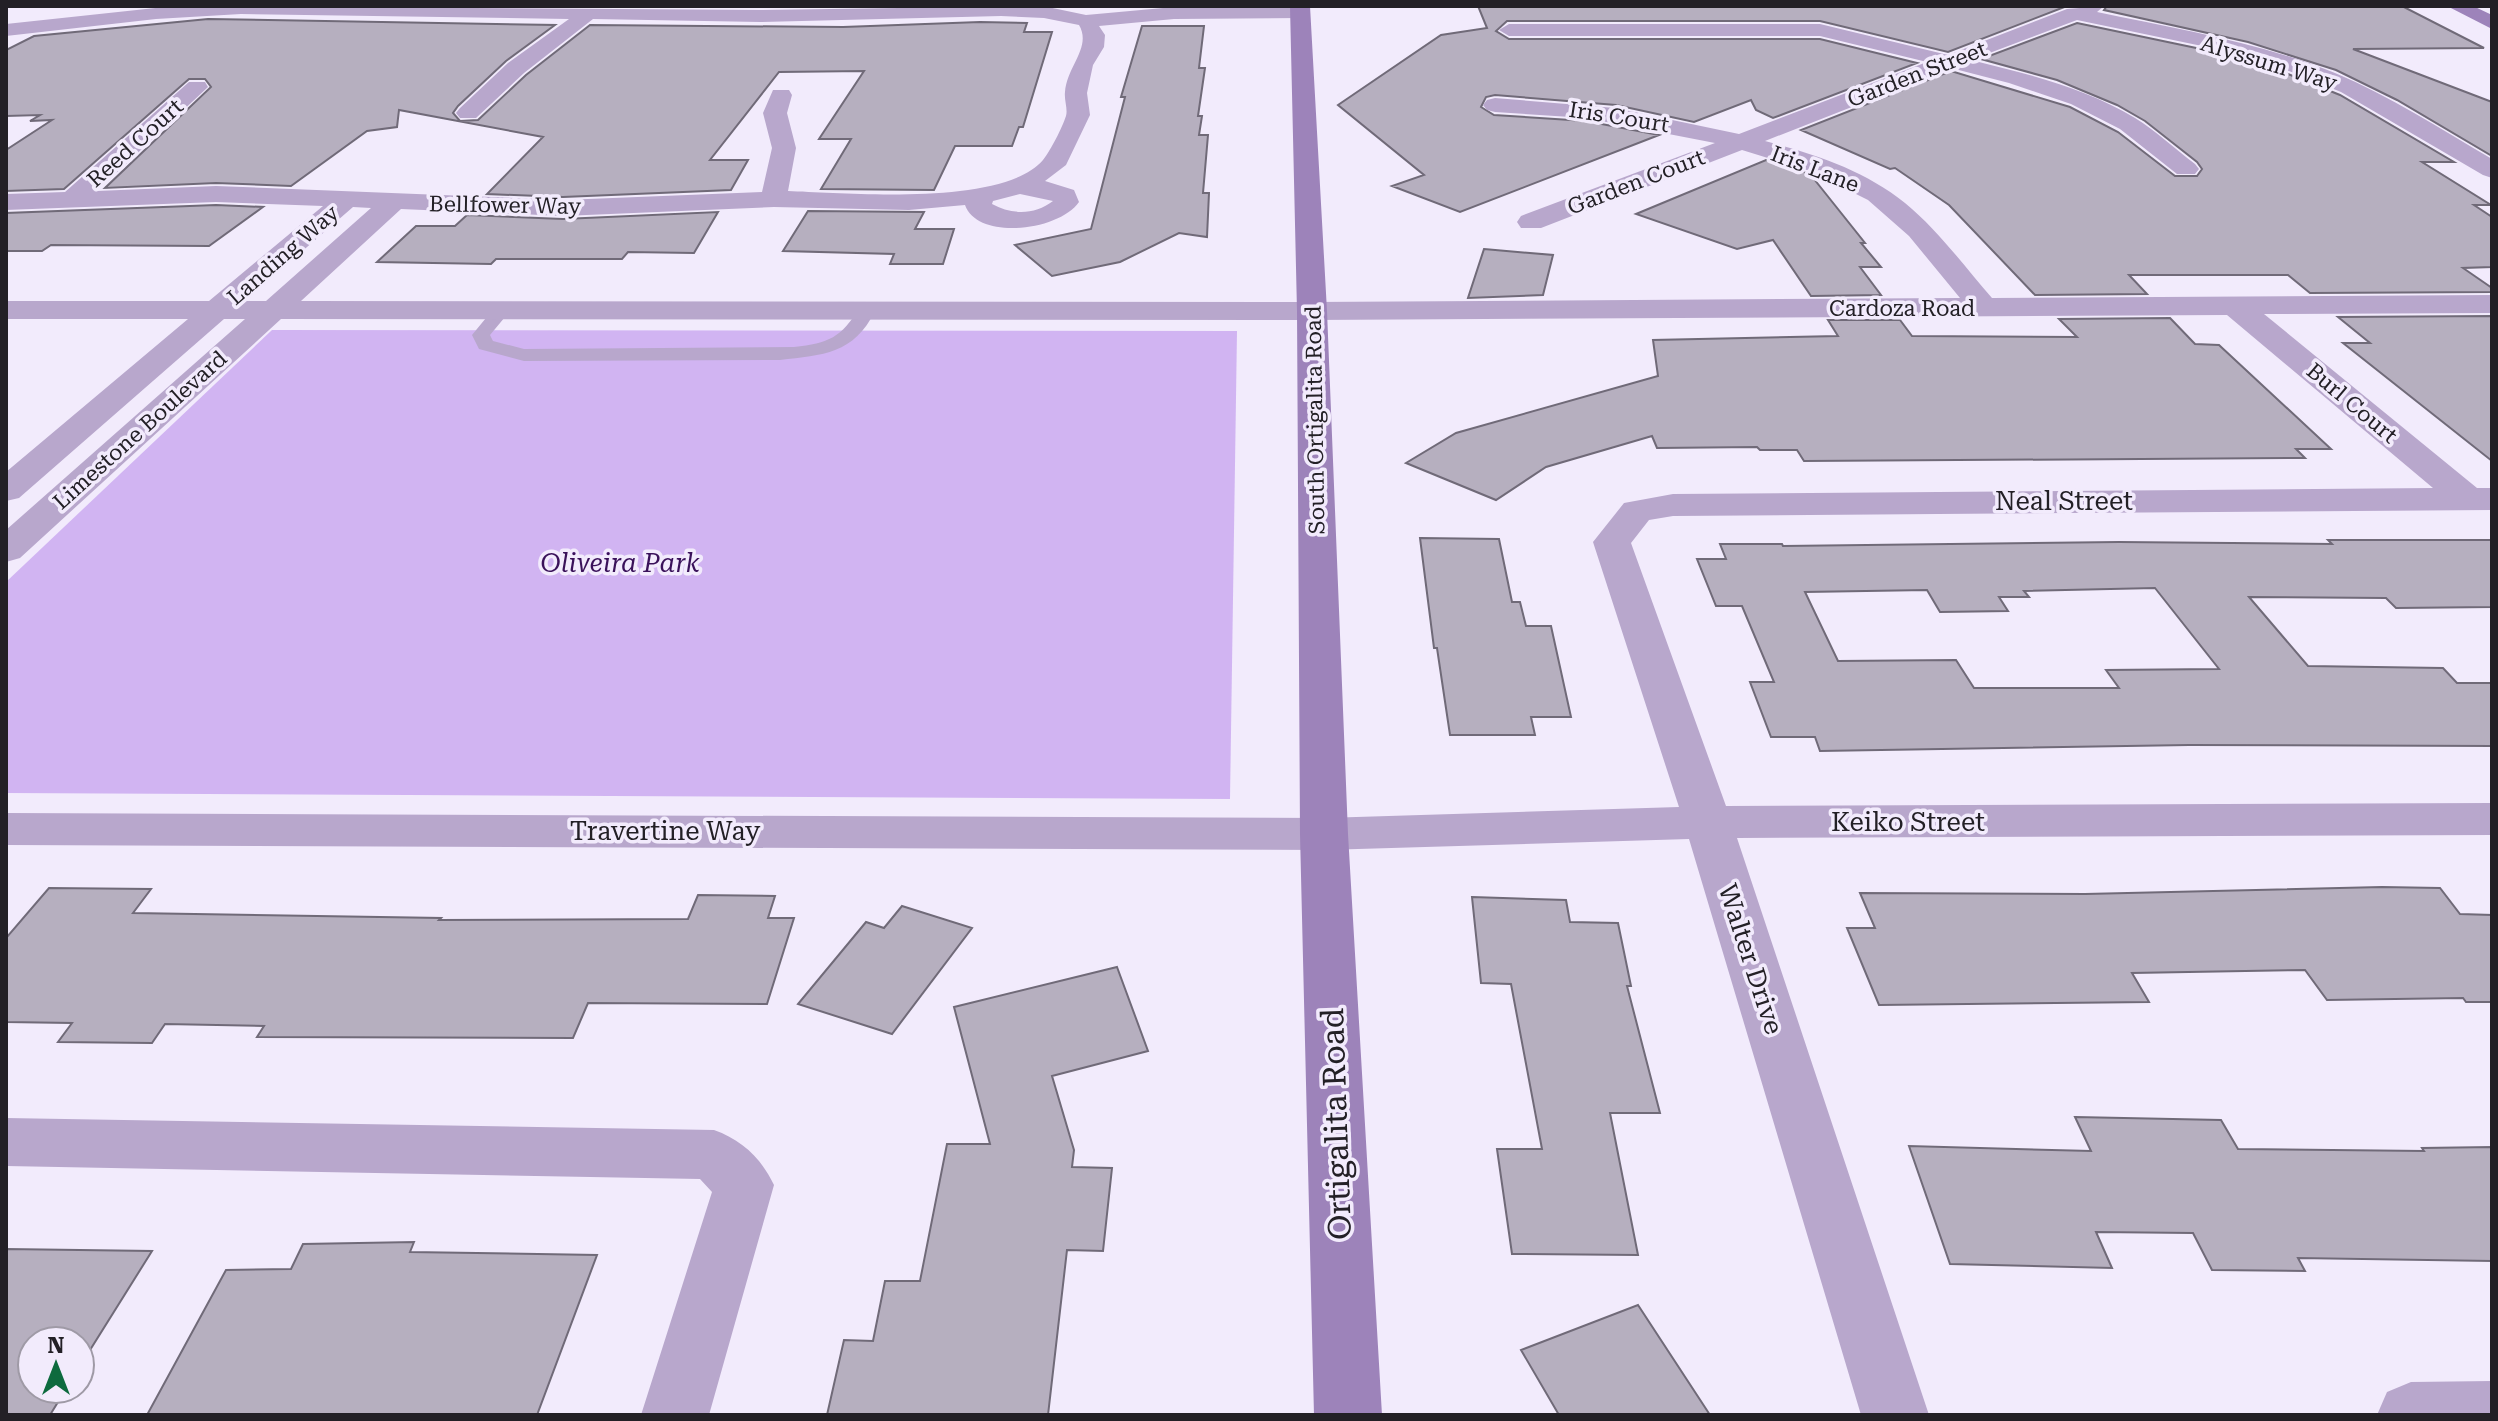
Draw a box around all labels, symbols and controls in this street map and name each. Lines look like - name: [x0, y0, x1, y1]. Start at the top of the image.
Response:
- street label: Alyssum Way: [2198, 30, 2340, 96]
- street label: Garden Street: [1844, 36, 1990, 112]
- street label: Reed Court: [82, 94, 188, 192]
- street label: Iris Court: [1567, 97, 1671, 137]
- street label: Iris Lane: [1767, 141, 1863, 197]
- street label: Garden Court: [1564, 144, 1708, 220]
- street label: Bellfower Way: [429, 191, 581, 219]
- street label: Landing Way: [222, 200, 344, 310]
- street label: Cardoza Road: [1829, 296, 1975, 321]
- street label: South Ortigalita Road: [1301, 305, 1329, 535]
- street label: Limestone Boulevard: [48, 346, 232, 514]
- street label: Burl Court: [2302, 358, 2402, 448]
- street label: Neal Street: [1995, 486, 2133, 516]
- park label: Oliveira Park: [540, 548, 700, 578]
- street label: Keiko Street: [1831, 807, 1985, 837]
- street label: Travertine Way: [570, 816, 761, 846]
- street label: Walter Drive: [1713, 880, 1789, 1038]
- street label: Ortigalita Road: [1313, 1007, 1359, 1241]
- north arrow: [16, 1325, 96, 1405]
- text: N: [48, 1333, 65, 1358]

